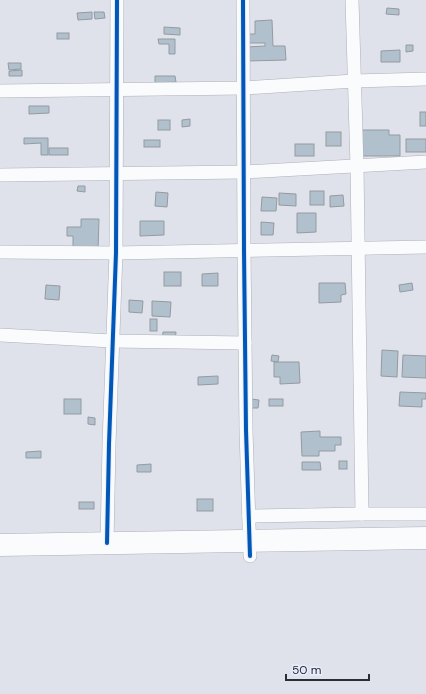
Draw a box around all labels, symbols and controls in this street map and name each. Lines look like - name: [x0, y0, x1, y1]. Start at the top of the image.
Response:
- scale bar: [286, 656, 369, 682]
- text: 50 m: [292, 662, 321, 678]

